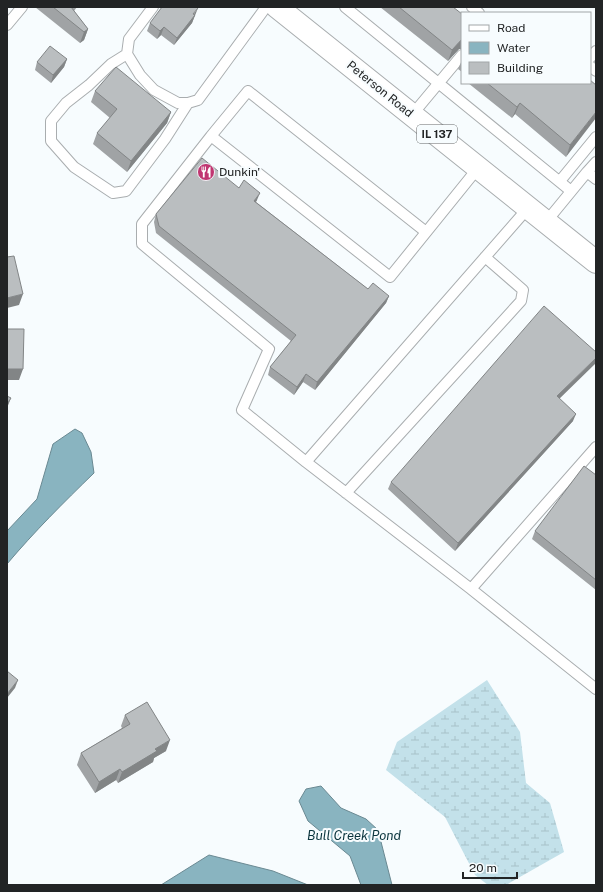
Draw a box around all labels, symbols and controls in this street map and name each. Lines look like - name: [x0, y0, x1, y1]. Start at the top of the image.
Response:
- legend: [461, 12, 591, 84]
- text: Road: [497, 21, 525, 35]
- text: Water: [497, 41, 531, 55]
- street label: Peterson Road: [344, 58, 416, 120]
- text: Building: [497, 61, 543, 75]
- road number: IL 137: [417, 125, 457, 143]
- restaurant icon: Dunkin': [196, 162, 216, 182]
- place label: Dunkin': [219, 165, 260, 179]
- water label: Bull Creek Pond: [307, 828, 401, 843]
- scale bar: [463, 854, 517, 880]
- text: 20 m: [469, 861, 497, 875]

